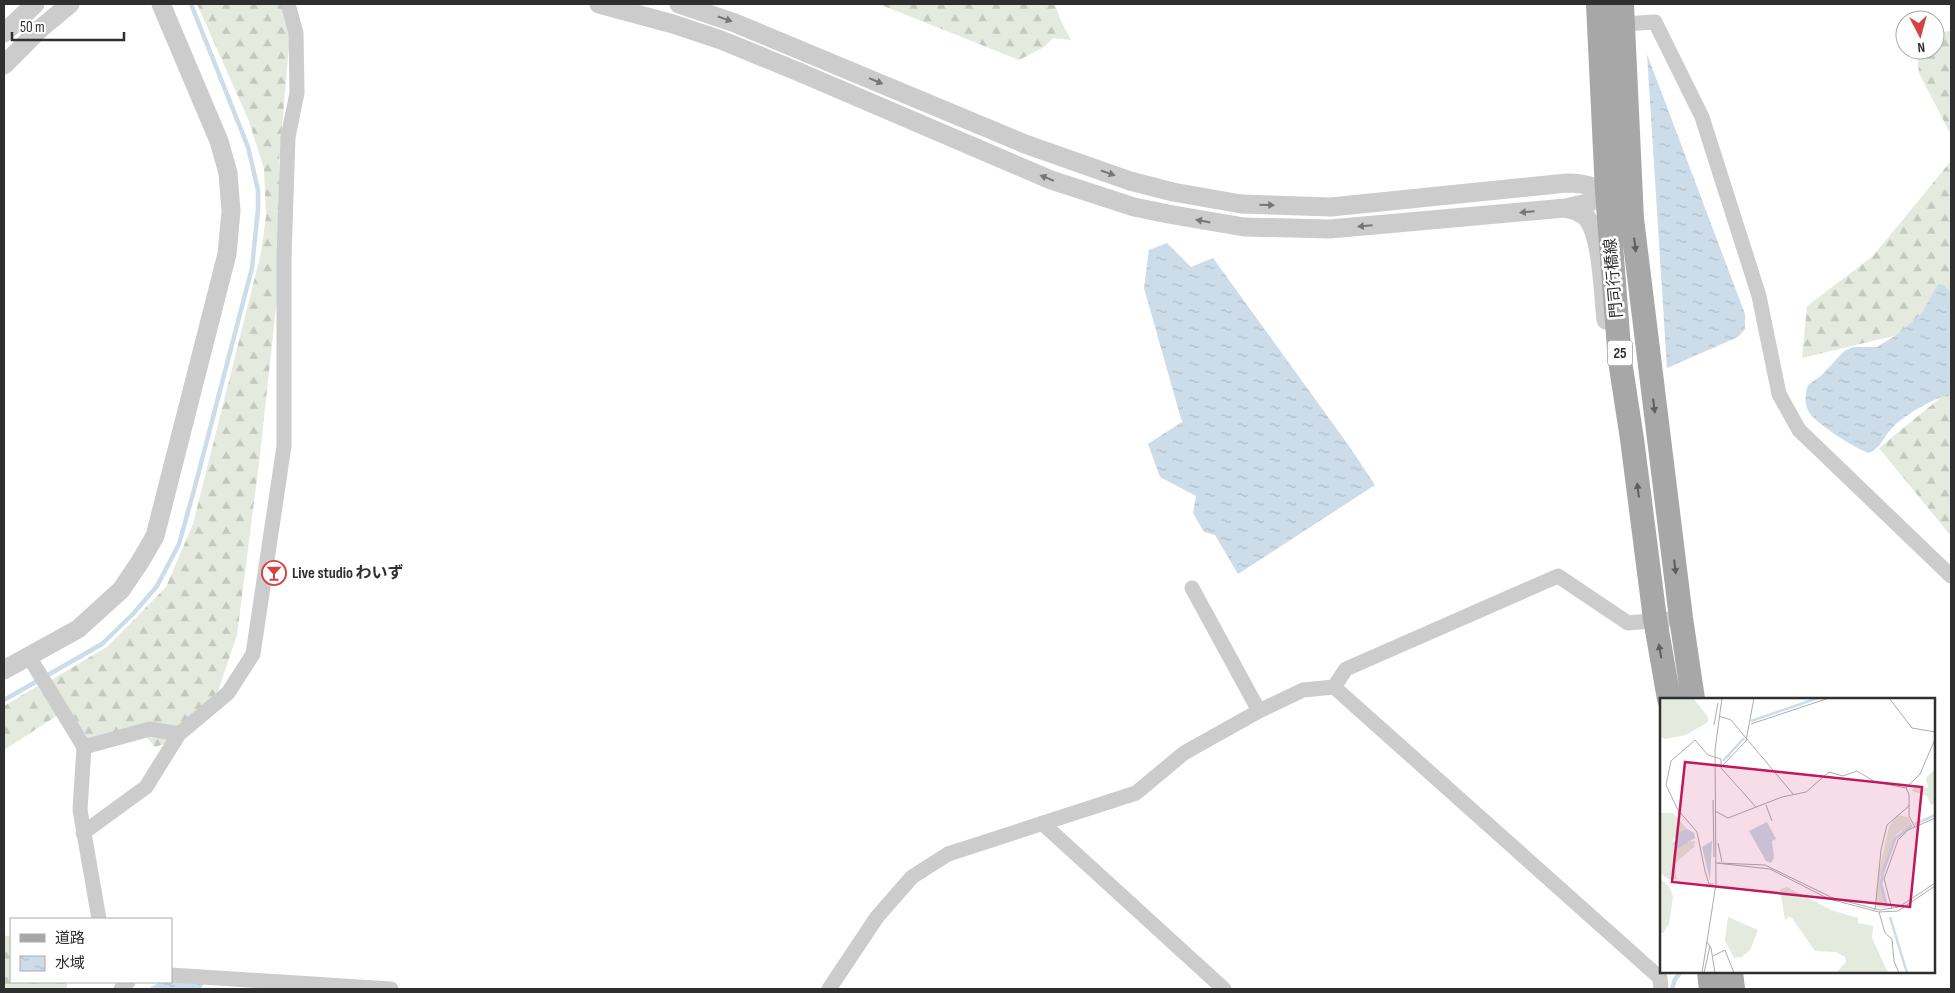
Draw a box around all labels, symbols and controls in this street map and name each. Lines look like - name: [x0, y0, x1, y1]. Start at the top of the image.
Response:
- scale bar: [12, 10, 125, 42]
- north arrow: [1895, 10, 1945, 60]
- one-way arrow: [718, 16, 733, 24]
- text: 50 m: [20, 18, 45, 37]
- text: N: [1917, 39, 1926, 56]
- one-way arrow: [869, 77, 884, 85]
- one-way arrow: [1101, 169, 1116, 177]
- one-way arrow: [1040, 173, 1054, 181]
- one-way arrow: [1259, 201, 1275, 209]
- one-way arrow: [1519, 208, 1535, 216]
- one-way arrow: [1195, 217, 1211, 225]
- one-way arrow: [1357, 223, 1373, 231]
- street label: 門司行橋線: [1601, 237, 1627, 319]
- one-way arrow: [1631, 237, 1639, 253]
- road number: 25: [1608, 340, 1632, 366]
- one-way arrow: [1651, 398, 1659, 414]
- one-way arrow: [1634, 482, 1642, 498]
- one-way arrow: [1671, 559, 1679, 575]
- bar icon: Live studio わいず: [261, 560, 287, 586]
- place label: Live studio わいず: [292, 564, 404, 583]
- one-way arrow: [1656, 643, 1664, 659]
- inset map: [1660, 698, 1935, 973]
- legend: [10, 918, 172, 983]
- text: 道路: [55, 929, 85, 948]
- text: 水域: [55, 954, 85, 973]

